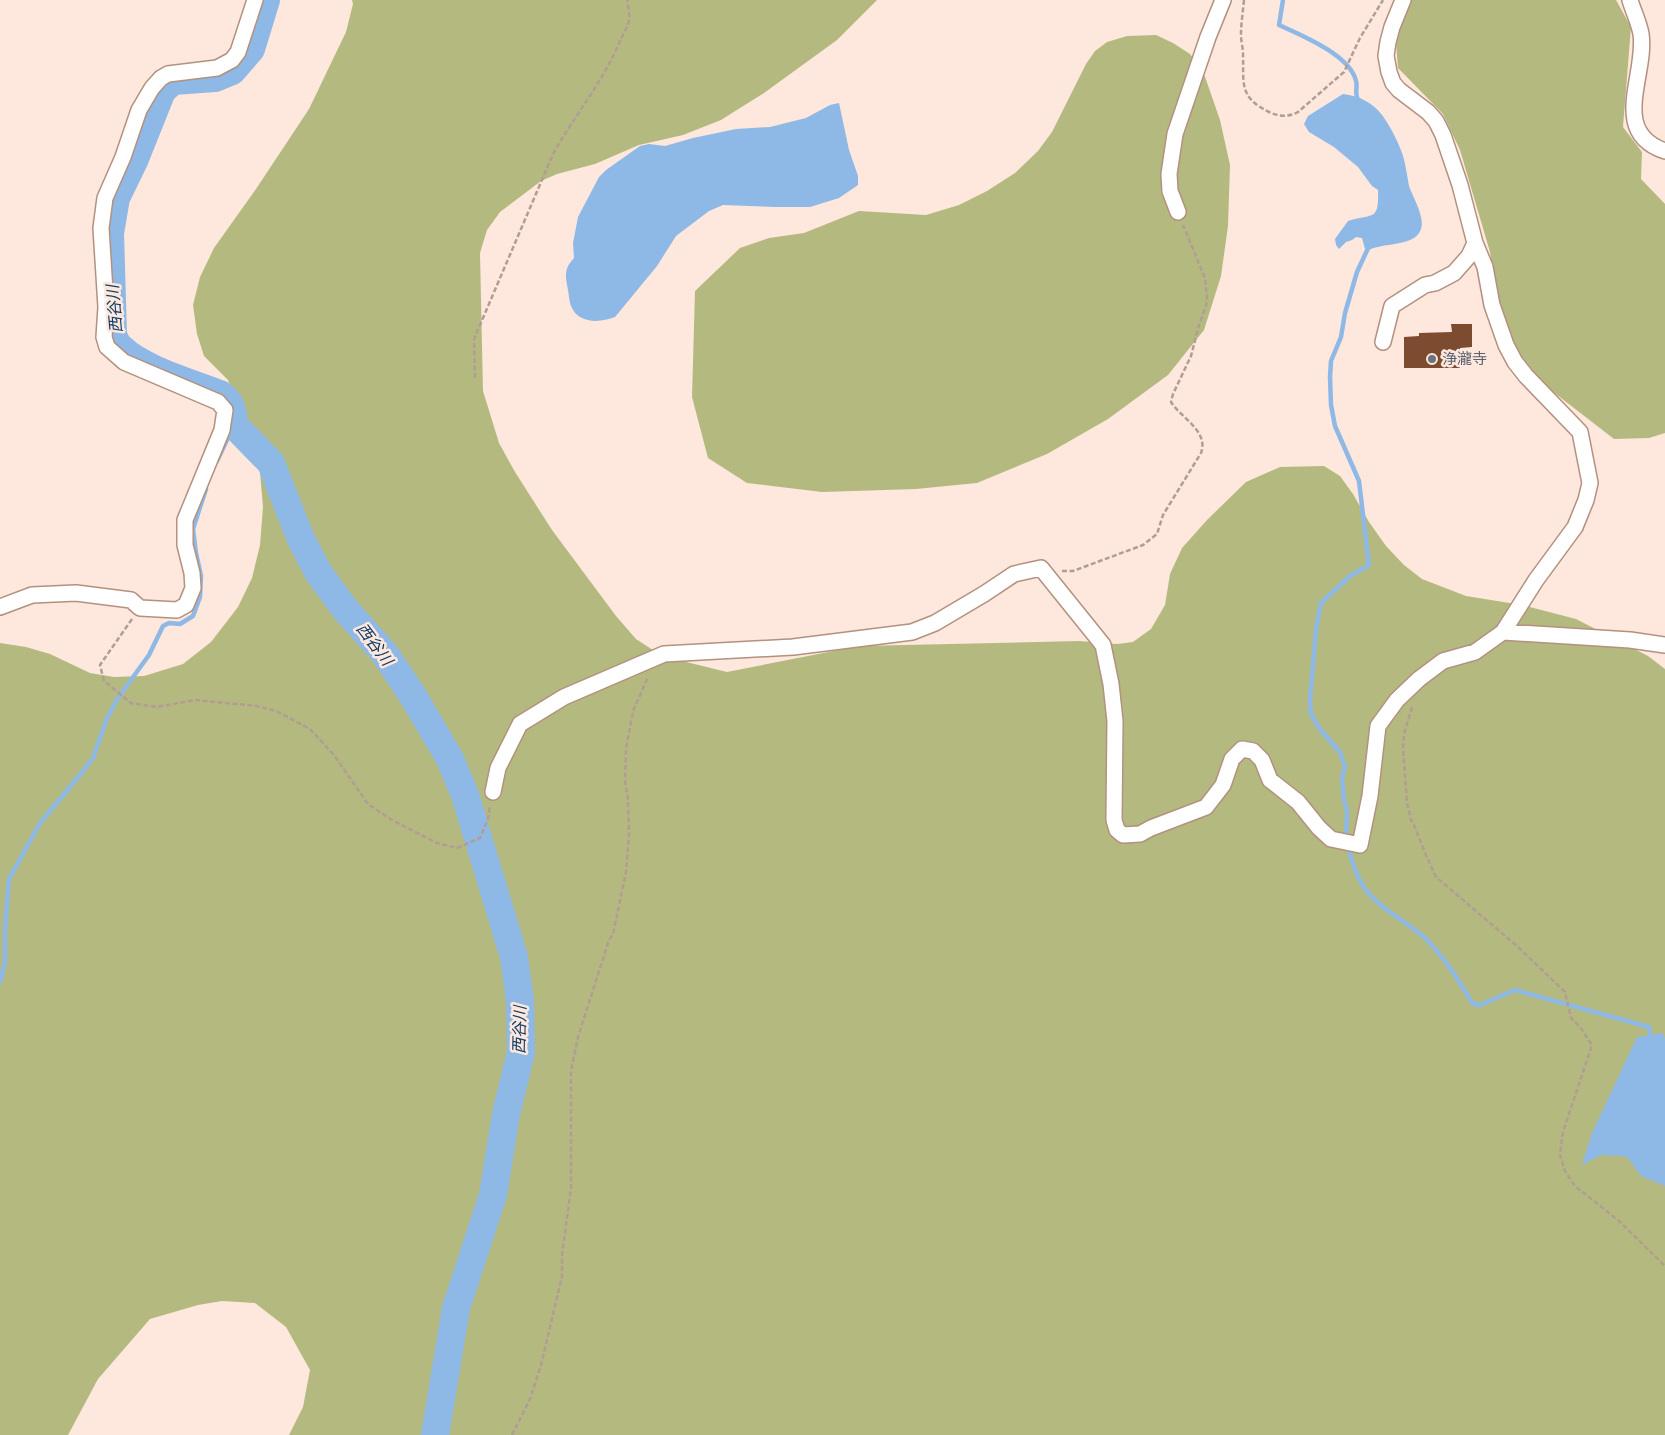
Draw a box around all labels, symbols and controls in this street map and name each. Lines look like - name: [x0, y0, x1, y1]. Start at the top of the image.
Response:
- water label: 西谷川: [102, 282, 128, 334]
- place label: 浄瀧寺: [1442, 349, 1487, 370]
- marker: 浄瀧寺: [1426, 353, 1438, 365]
- water label: 西谷川: [351, 619, 399, 672]
- water label: 西谷川: [509, 1004, 531, 1054]

